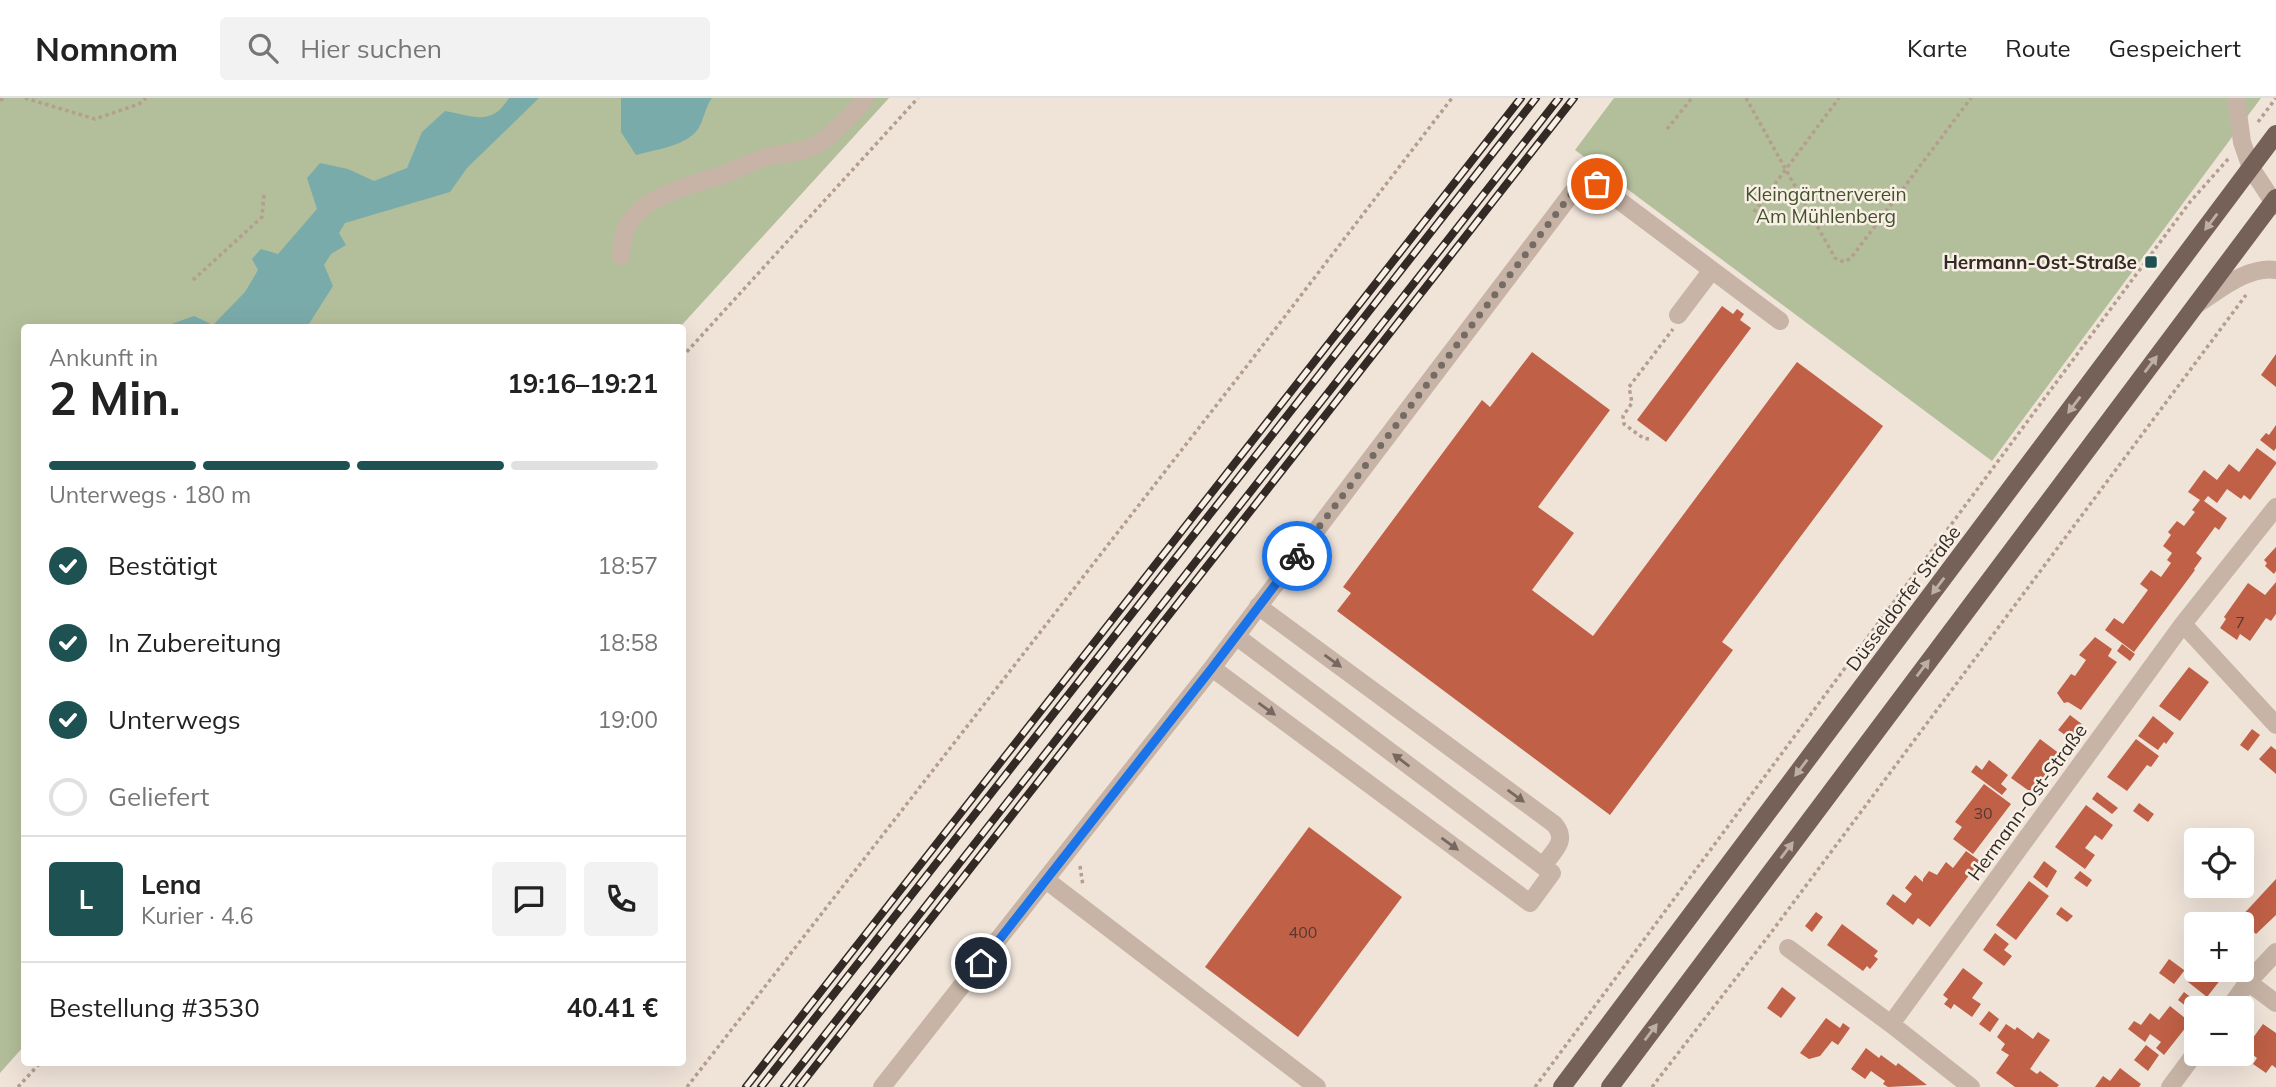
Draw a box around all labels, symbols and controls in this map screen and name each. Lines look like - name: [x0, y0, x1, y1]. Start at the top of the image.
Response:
- search box: [220, 17, 710, 80]
- text: Nomnom: [35, 28, 178, 69]
- icon: search: [244, 29, 282, 67]
- text: Hier suchen: [300, 32, 442, 65]
- text: Karte: [1907, 33, 1967, 63]
- text: Route: [2005, 33, 2071, 63]
- text: Gespeichert: [2109, 33, 2241, 63]
- pin: [1567, 154, 1627, 214]
- icon: bag: [1578, 165, 1616, 203]
- park label: Kleingärtnerverein Am Mühlenberg: [1745, 182, 1907, 228]
- one-way arrow: [2203, 213, 2218, 231]
- place label: Hermann-Ost-Straße: [1943, 250, 2137, 274]
- marker: Hermann-Ost-Straße: [2143, 254, 2159, 270]
- text: Ankunft in: [49, 343, 158, 372]
- one-way arrow: [2144, 355, 2158, 373]
- text: 19:16–19:21: [507, 367, 658, 400]
- text: 2 Min.: [49, 369, 180, 427]
- one-way arrow: [2067, 395, 2082, 413]
- text: Unterwegs · 180 m: [49, 480, 251, 509]
- courier: [1262, 521, 1332, 591]
- street label: Düsseldorfer Straße: [1840, 521, 1966, 675]
- icon: bike: [1278, 537, 1316, 575]
- icon: check: [49, 547, 87, 585]
- text: Bestätigt: [108, 549, 217, 582]
- text: 18:57: [598, 551, 658, 580]
- one-way arrow: [1930, 577, 1945, 595]
- house number: 7: [2235, 612, 2245, 632]
- icon: check: [49, 624, 87, 662]
- text: In Zubereitung: [108, 626, 281, 659]
- text: 18:58: [598, 628, 658, 657]
- one-way arrow: [1324, 654, 1342, 668]
- one-way arrow: [1916, 659, 1930, 677]
- icon: check: [49, 701, 87, 739]
- one-way arrow: [1257, 702, 1276, 716]
- text: Unterwegs: [108, 703, 241, 736]
- text: 19:00: [598, 705, 658, 734]
- street label: Hermann-Ost-Straße: [1962, 719, 2092, 885]
- one-way arrow: [1392, 753, 1410, 767]
- one-way arrow: [1794, 759, 1808, 778]
- text: Geliefert: [108, 780, 209, 813]
- one-way arrow: [1507, 789, 1525, 803]
- house number: 30: [1973, 803, 1993, 823]
- map controls: [2184, 828, 2254, 1066]
- button: locate: [2184, 828, 2254, 898]
- one-way arrow: [1440, 837, 1459, 851]
- one-way arrow: [1780, 841, 1794, 859]
- button: chat: [492, 862, 566, 936]
- button: phone: [584, 862, 658, 936]
- text: Lena: [141, 868, 201, 901]
- text: L: [79, 883, 93, 916]
- text: Kurier · 4.6: [141, 901, 253, 930]
- button: +: [2184, 912, 2254, 982]
- house number: 400: [1289, 922, 1317, 942]
- pin: [951, 933, 1011, 993]
- icon: home: [962, 944, 1000, 982]
- text: Bestellung #3530: [49, 991, 260, 1024]
- text: 40.41 €: [566, 991, 658, 1024]
- button: −: [2184, 996, 2254, 1066]
- one-way arrow: [1644, 1023, 1658, 1042]

